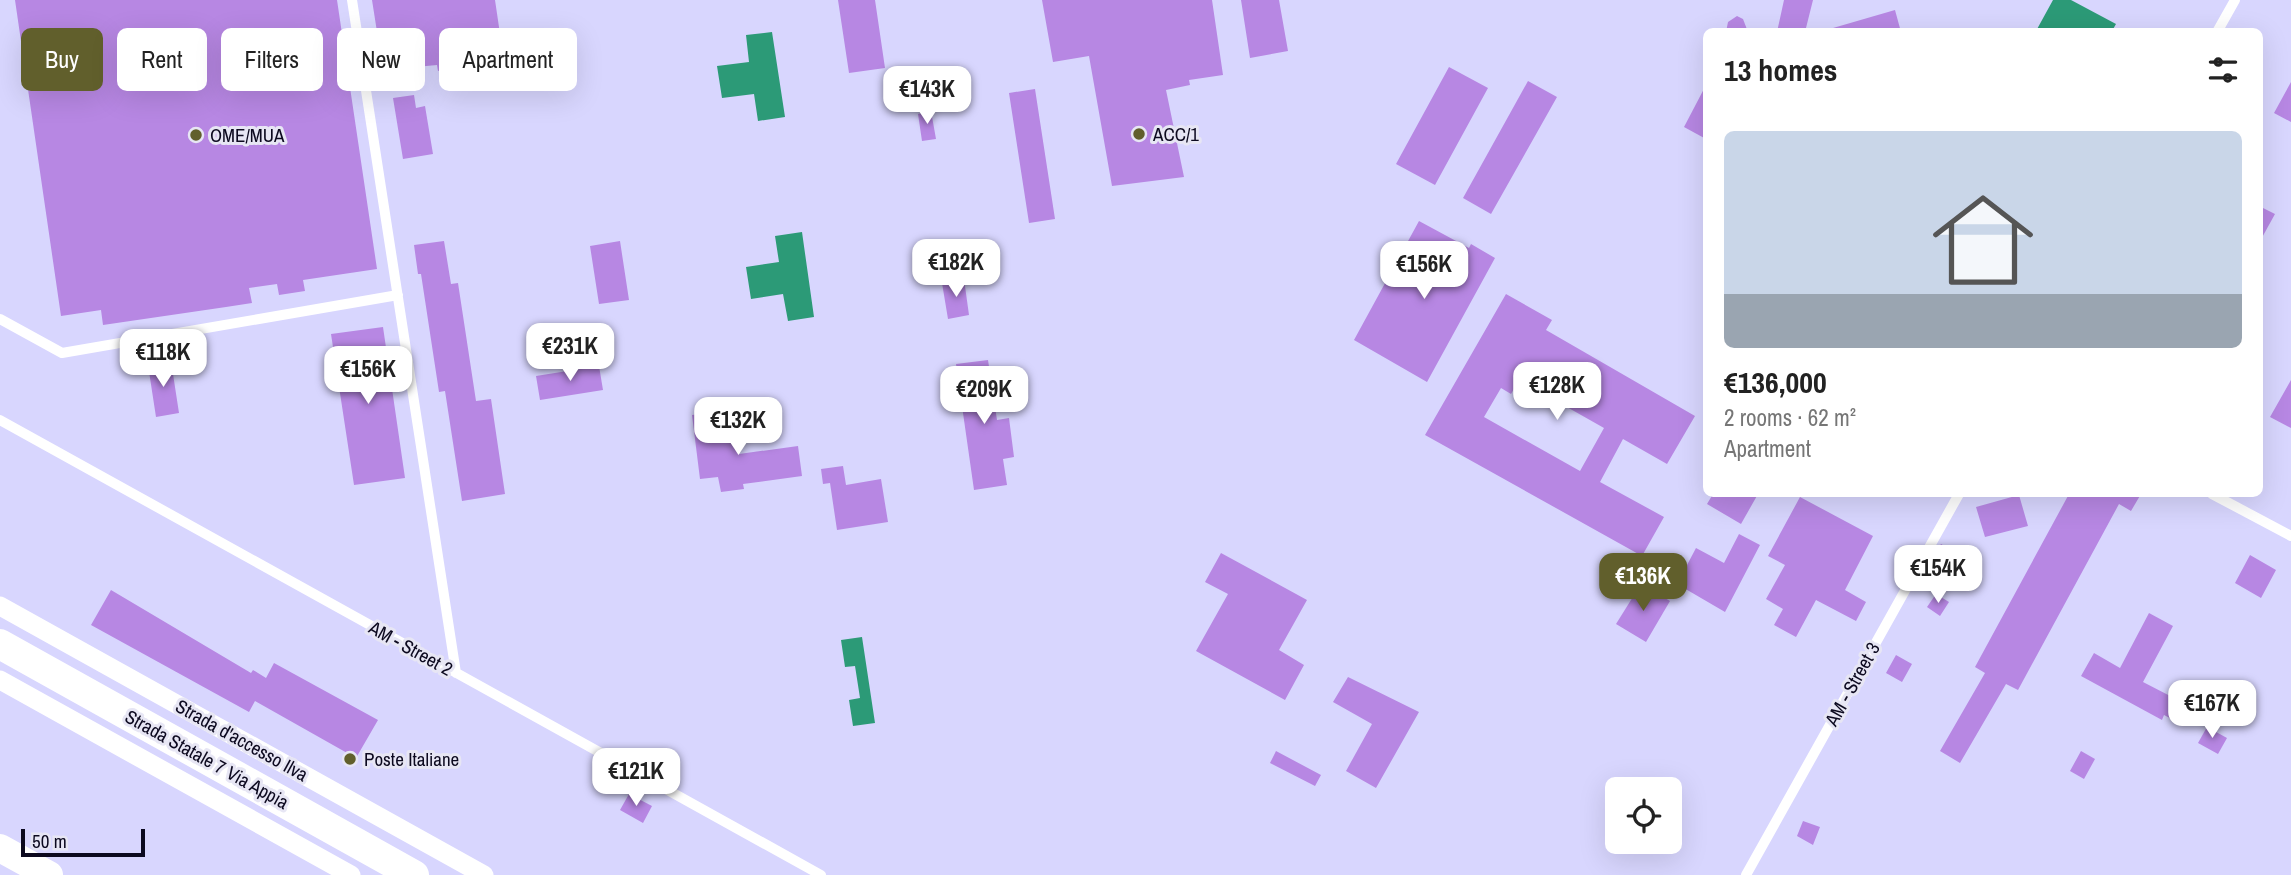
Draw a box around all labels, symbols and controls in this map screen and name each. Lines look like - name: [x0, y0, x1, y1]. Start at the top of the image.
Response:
- chip: Buy: [21, 28, 103, 91]
- chip: Rent: [117, 28, 207, 91]
- chip: Filters: [221, 28, 323, 91]
- chip: New: [337, 28, 425, 91]
- chip: Apartment: [439, 28, 577, 91]
- text: 13 homes: [1724, 50, 1838, 90]
- icon: filters: [2204, 51, 2242, 89]
- pin: €143K: [878, 66, 976, 126]
- text: €143K: [899, 73, 955, 104]
- place label: ACC/1: [1152, 121, 1199, 147]
- place label: OME/MUA: [210, 122, 285, 148]
- marker: ACC/1: [1131, 126, 1147, 142]
- marker: OME/MUA: [188, 127, 204, 143]
- icon: home: [1920, 177, 2046, 303]
- pin: €182K: [907, 240, 1005, 299]
- pin: €156K: [1375, 242, 1473, 301]
- text: €182K: [928, 246, 984, 277]
- text: €156K: [1396, 248, 1452, 279]
- pin: €231K: [521, 324, 619, 383]
- pin: €118K: [114, 330, 212, 389]
- text: €231K: [542, 330, 598, 361]
- text: €118K: [136, 336, 190, 367]
- pin: €156K: [319, 346, 417, 406]
- text: €156K: [340, 353, 396, 384]
- pin: €128K: [1508, 362, 1606, 422]
- text: €136,000: [1724, 362, 1827, 402]
- pin: €209K: [935, 366, 1033, 426]
- text: €128K: [1529, 369, 1585, 400]
- text: €209K: [956, 373, 1012, 404]
- pin: €132K: [689, 398, 787, 457]
- text: 2 rooms · 62 m²: [1724, 402, 1856, 433]
- text: €132K: [710, 404, 766, 435]
- text: Apartment: [1724, 433, 1811, 464]
- pin: €154K: [1889, 546, 1987, 605]
- text: €154K: [1910, 552, 1966, 583]
- pin: €136K: [1594, 554, 1692, 613]
- text: €136K: [1615, 560, 1671, 591]
- street label: AM - Street 2: [364, 614, 457, 682]
- street label: AM - Street 3: [1818, 638, 1886, 731]
- pin: €167K: [2163, 680, 2261, 740]
- text: €167K: [2184, 687, 2240, 718]
- street label: Strada d'accesso Ilva: [171, 693, 313, 787]
- street label: Strada Statale 7 Via Appia: [120, 703, 294, 815]
- place label: Poste Italiane: [364, 746, 459, 772]
- pin: €121K: [587, 748, 685, 808]
- marker: Poste Italiane: [342, 751, 358, 767]
- text: €121K: [608, 755, 664, 786]
- map controls: [1605, 777, 1682, 854]
- button: locate: [1605, 777, 1682, 854]
- scale bar: [21, 826, 145, 858]
- text: 50 m: [32, 828, 67, 854]

